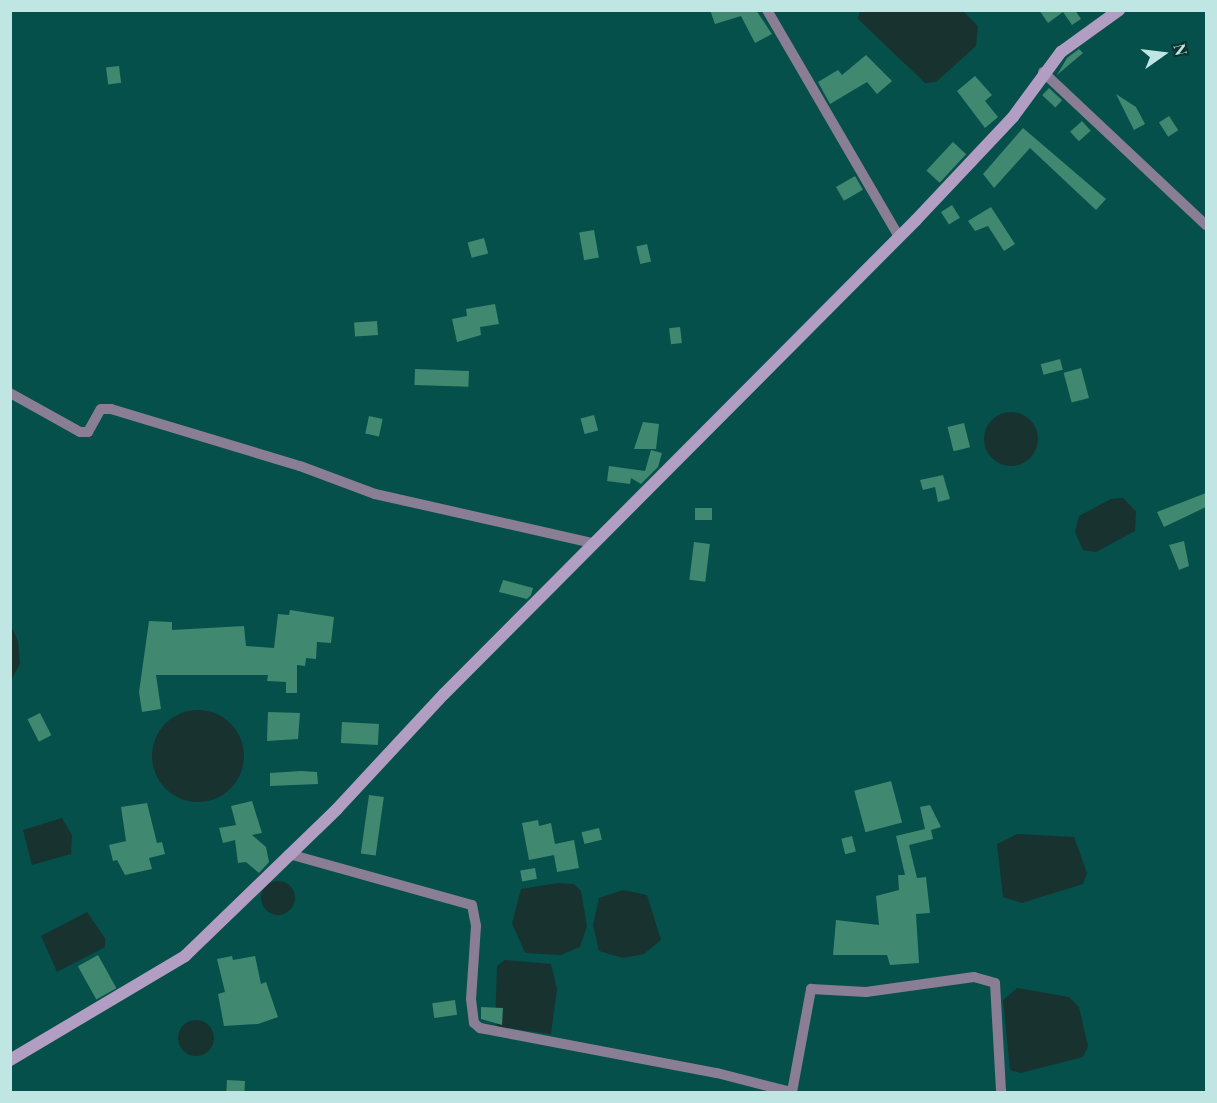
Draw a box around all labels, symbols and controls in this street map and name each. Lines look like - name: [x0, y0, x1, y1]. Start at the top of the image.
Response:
- north arrow: [1133, 24, 1193, 84]
- text: N: [1169, 41, 1193, 58]

